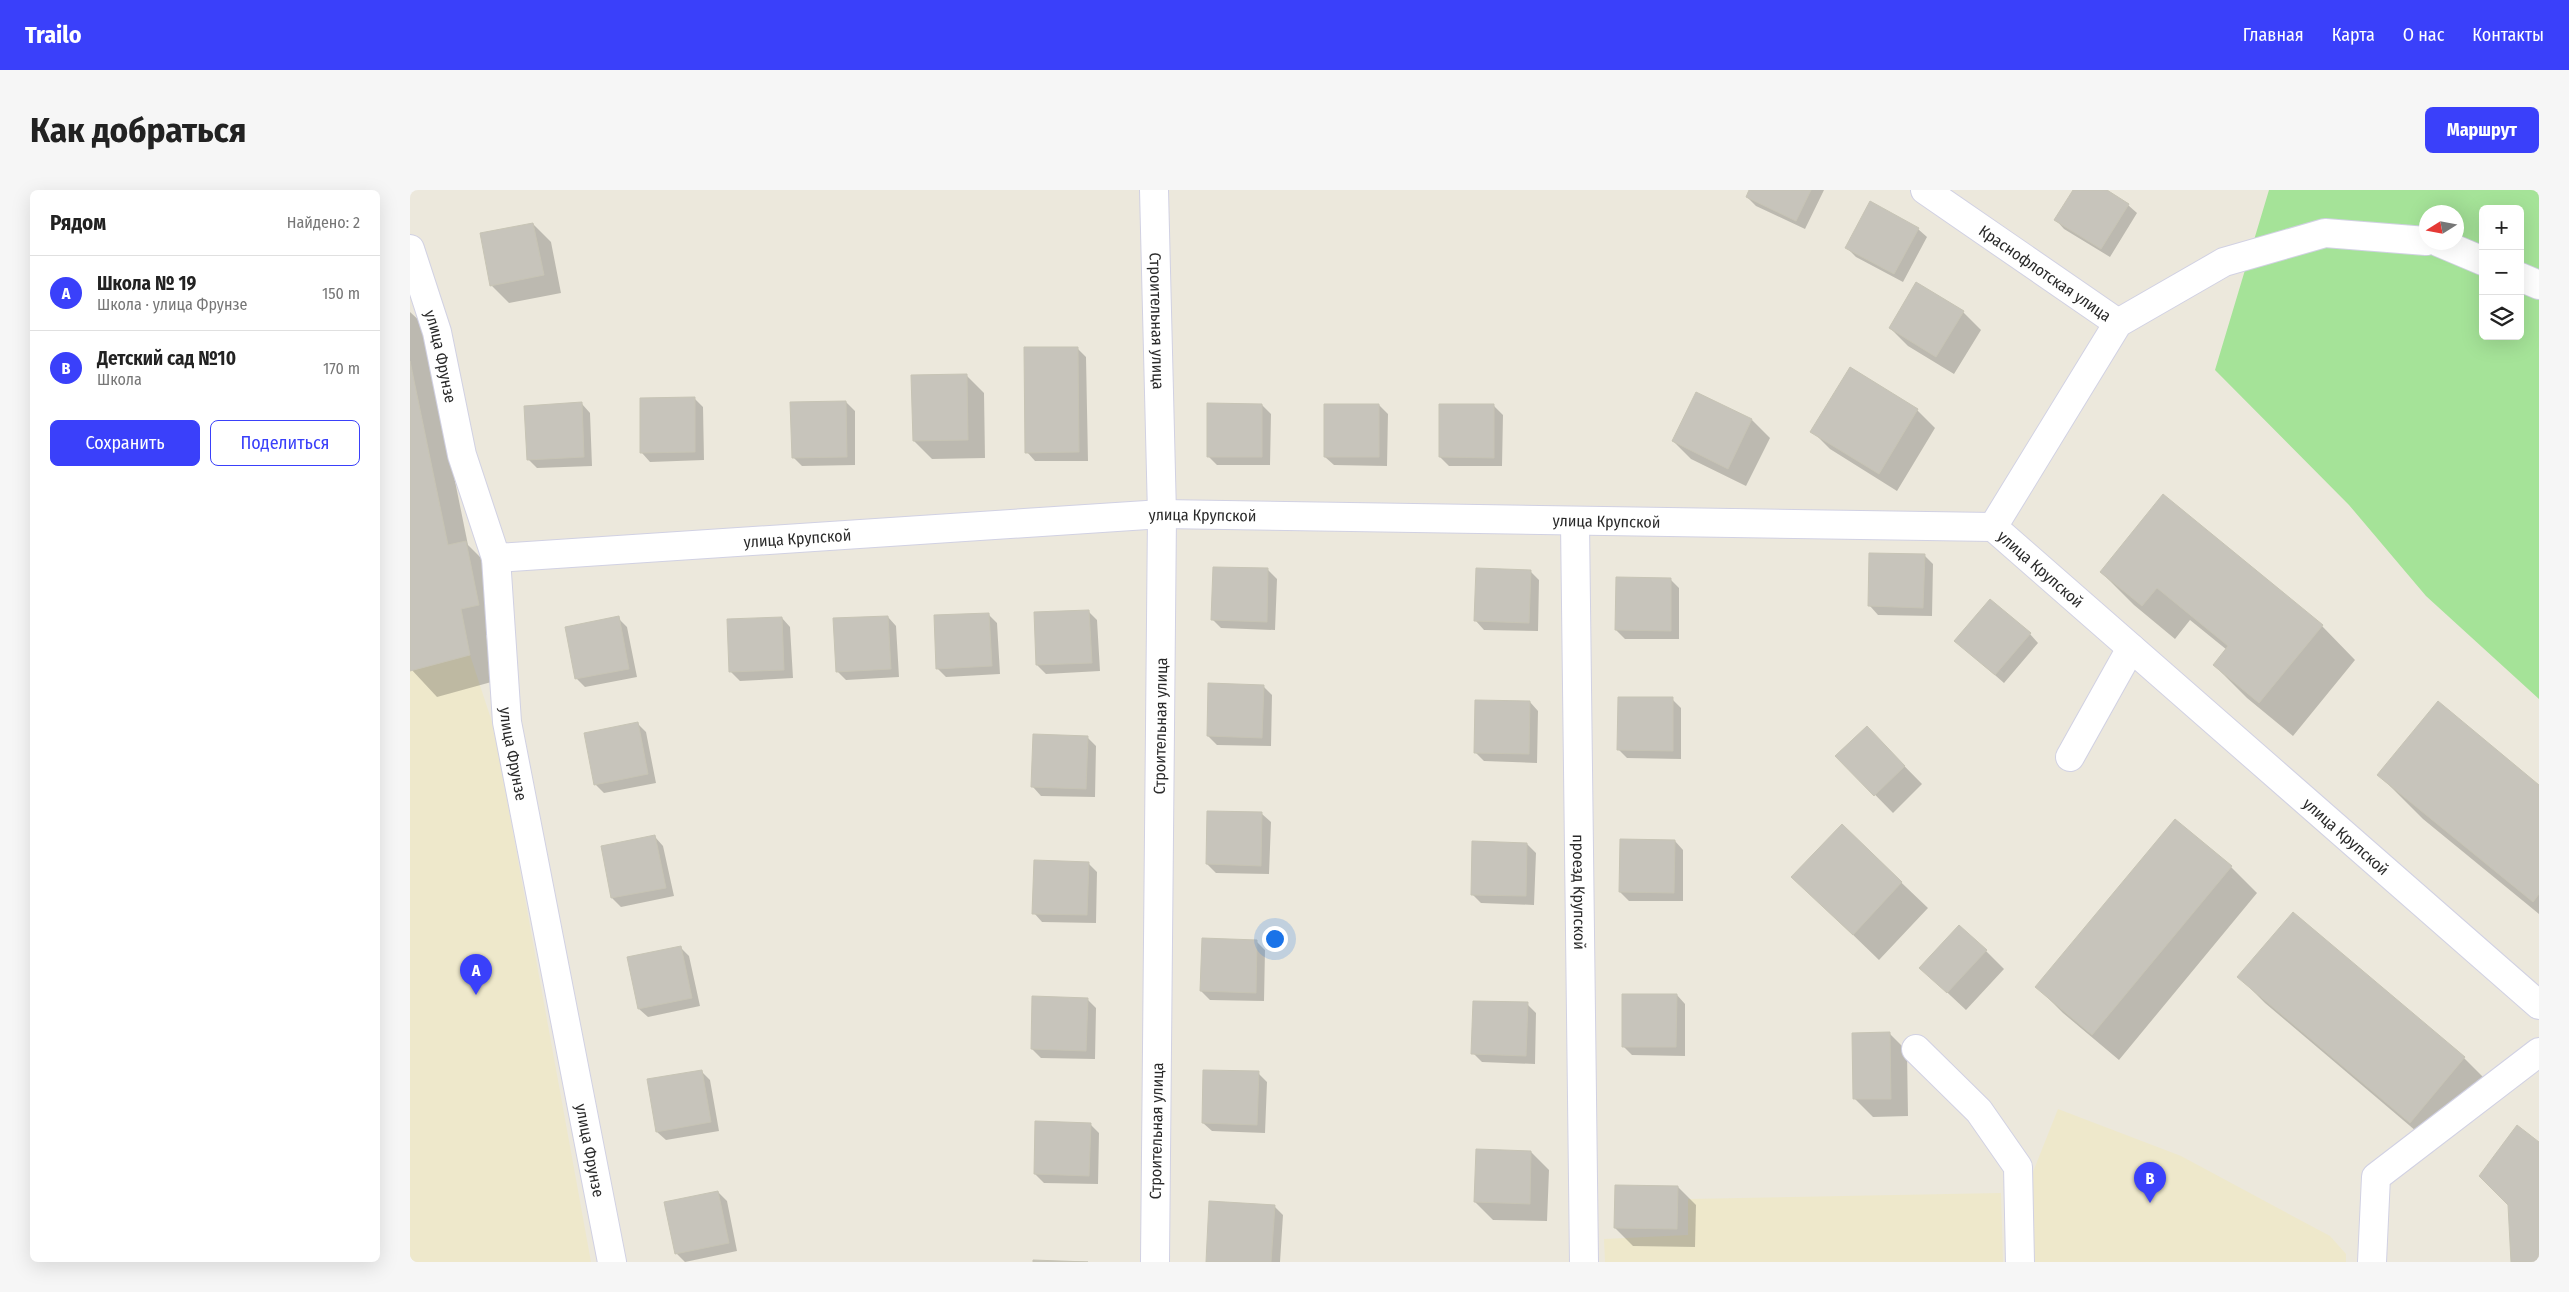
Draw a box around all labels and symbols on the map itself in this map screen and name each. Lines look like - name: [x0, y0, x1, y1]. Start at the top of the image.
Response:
- north arrow: [2419, 205, 2464, 250]
- street label: Краснофлотская улица: [1975, 221, 2115, 326]
- street label: Строительная улица: [1146, 252, 1168, 390]
- street label: улица Фрунзе: [420, 308, 460, 405]
- street label: улица Крупской: [1148, 505, 1257, 525]
- street label: улица Крупской: [1552, 511, 1661, 532]
- street label: улица Крупской: [743, 526, 852, 552]
- street label: улица Крупской: [1994, 527, 2087, 612]
- street label: Строительная улица: [1150, 657, 1171, 795]
- street label: улица Фрунзе: [496, 706, 531, 802]
- street label: улица Крупской: [2299, 794, 2393, 879]
- street label: проезд Крупской: [1569, 834, 1589, 950]
- your location: [1262, 926, 1288, 952]
- pin: A: [460, 954, 492, 995]
- street label: Строительная улица: [1146, 1062, 1167, 1200]
- street label: улица Фрунзе: [571, 1102, 608, 1199]
- pin: B: [2134, 1162, 2166, 1203]

